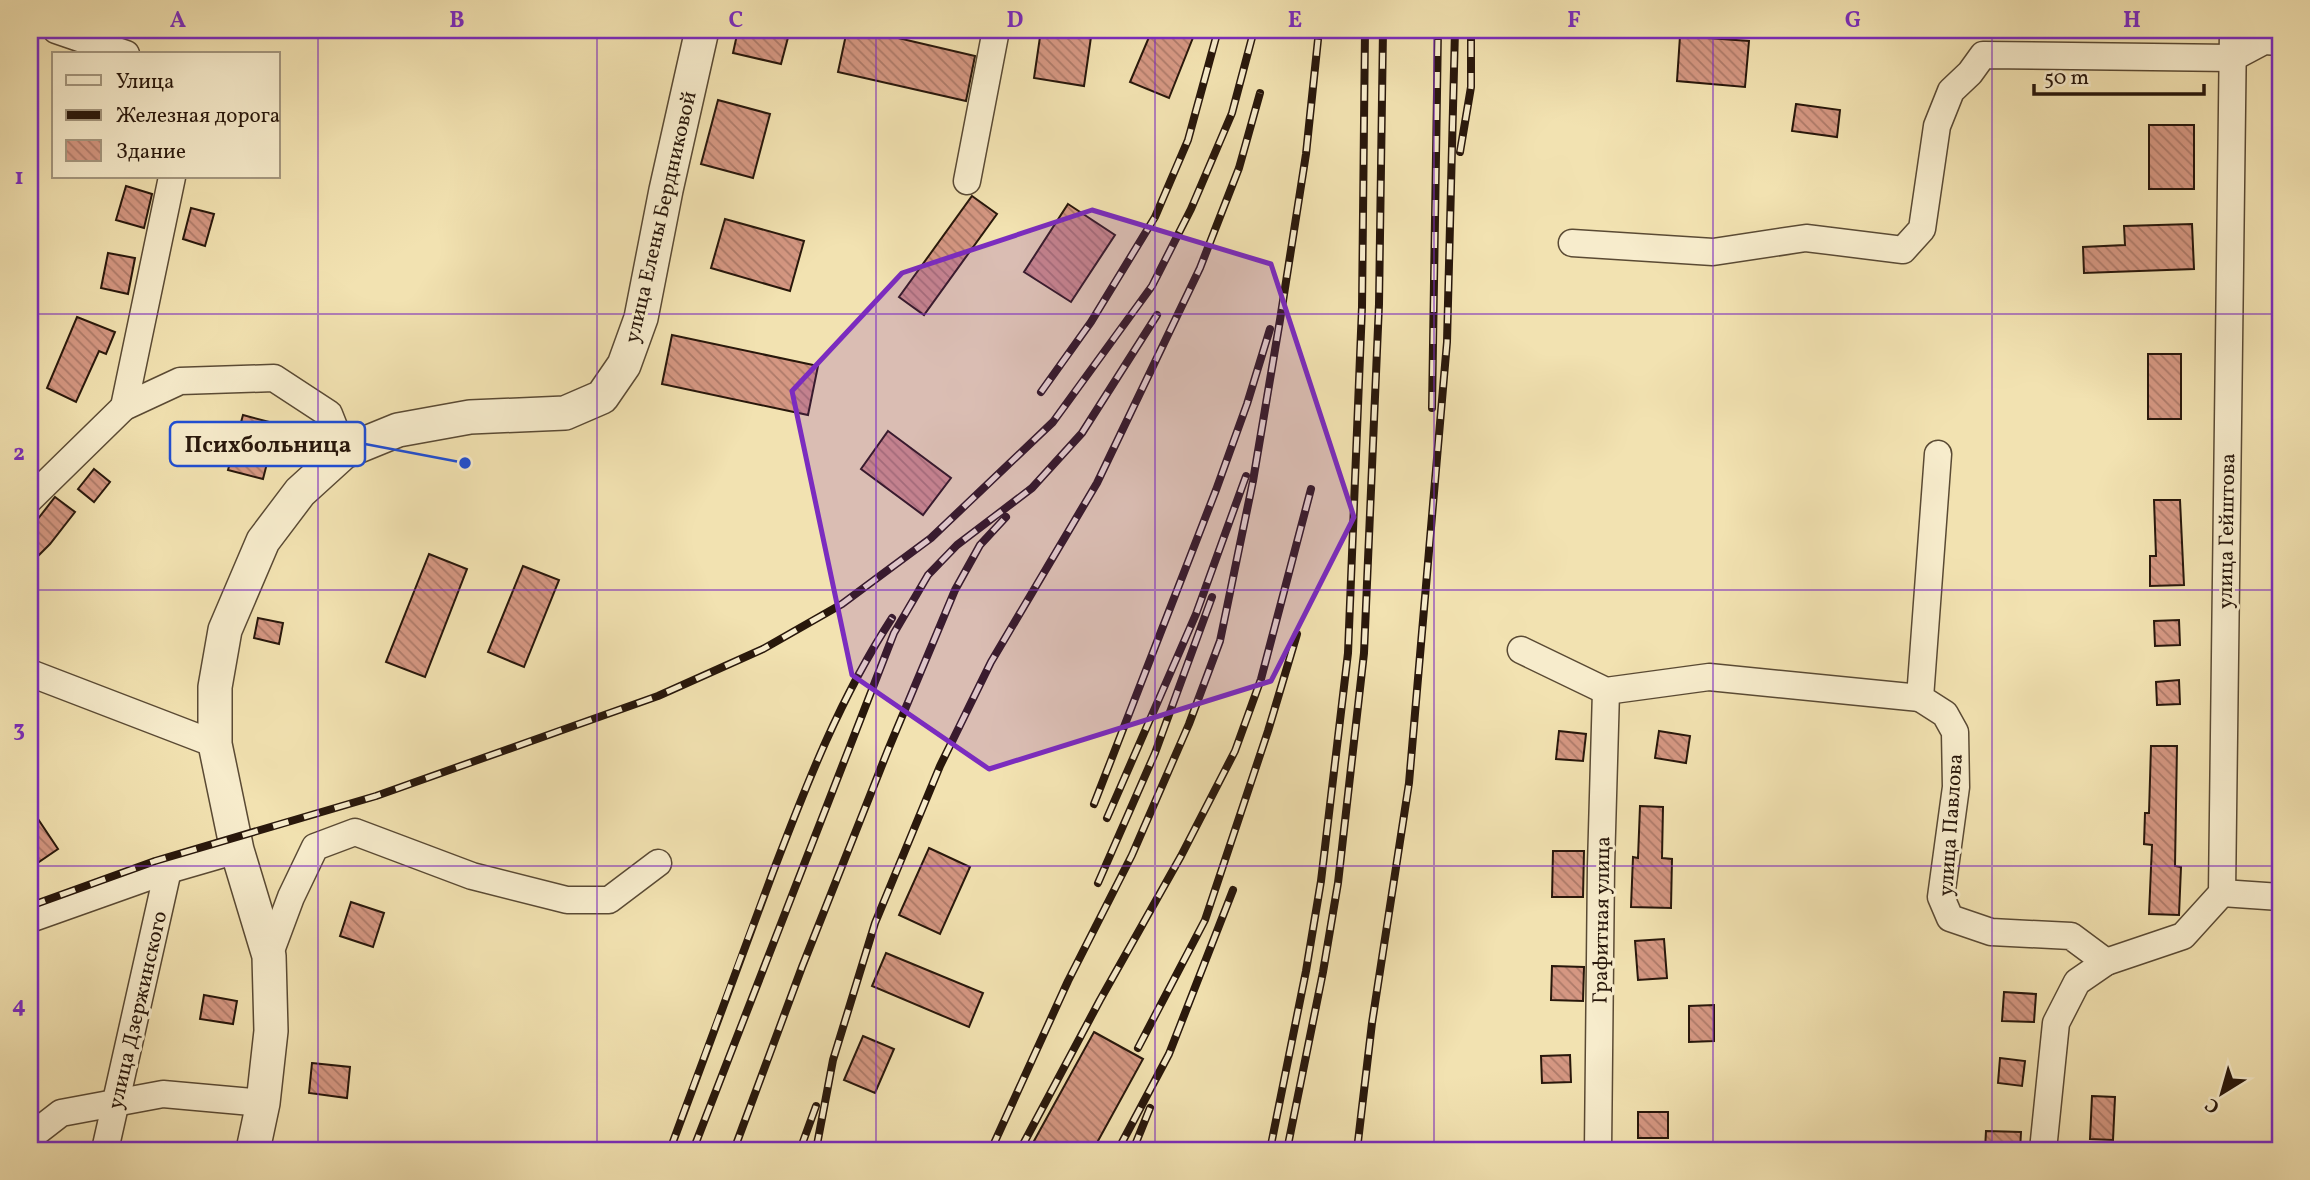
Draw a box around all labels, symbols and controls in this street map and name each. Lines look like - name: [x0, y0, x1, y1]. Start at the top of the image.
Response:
- text: A: [170, 5, 186, 37]
- text: B: [449, 5, 465, 37]
- text: C: [729, 5, 743, 37]
- text: D: [1007, 5, 1024, 37]
- text: E: [1288, 5, 1302, 37]
- text: F: [1567, 5, 1581, 37]
- text: G: [1845, 5, 1861, 37]
- text: H: [2123, 5, 2141, 37]
- legend: [52, 52, 280, 178]
- scale bar: [2034, 52, 2203, 96]
- text: 50 m: [2044, 64, 2089, 93]
- text: Улица: [116, 68, 174, 97]
- street label: улица Елены Бердниковой: [618, 88, 705, 346]
- text: Железная дорога: [116, 102, 280, 131]
- text: Здание: [116, 138, 186, 167]
- text: 1: [14, 162, 24, 194]
- callout: Психбольница: [170, 422, 365, 466]
- text: Психбольница: [185, 430, 351, 462]
- text: 2: [13, 438, 25, 470]
- street label: улица Гейштова: [2212, 453, 2243, 609]
- text: 3: [13, 714, 25, 746]
- street label: улица Павлова: [1932, 753, 1971, 897]
- street label: Графитная улица: [1587, 836, 1618, 1004]
- street label: улица Дзержинского: [102, 908, 175, 1112]
- text: 4: [12, 990, 26, 1022]
- north arrow: [2188, 1058, 2258, 1128]
- text: С: [2200, 1091, 2226, 1119]

